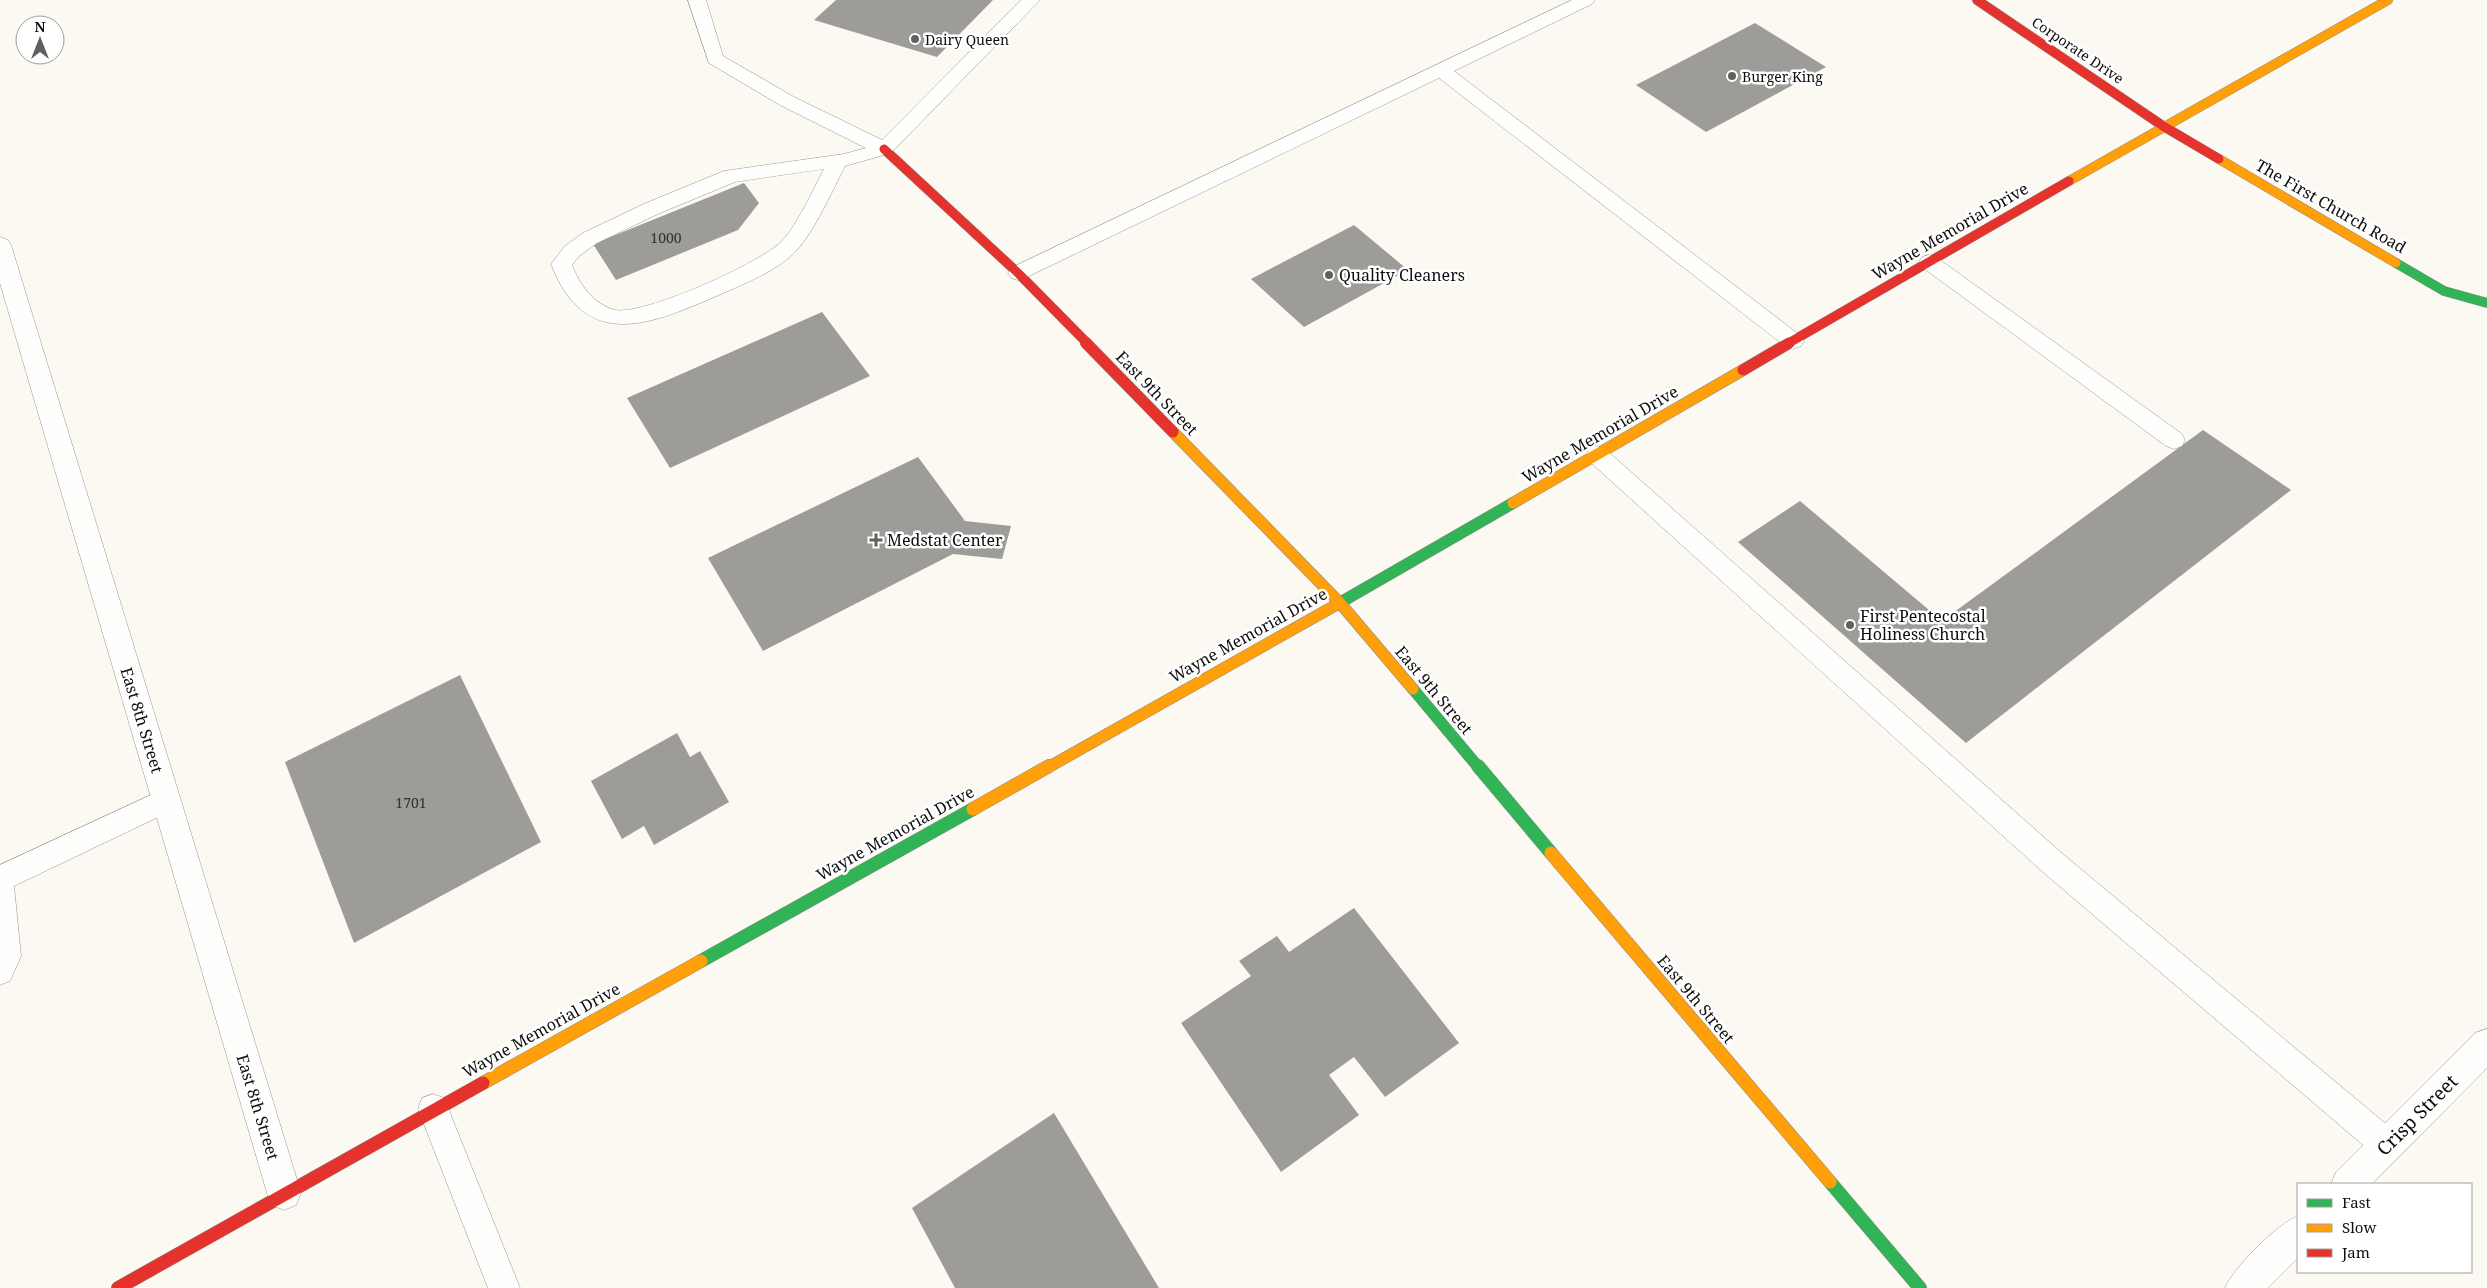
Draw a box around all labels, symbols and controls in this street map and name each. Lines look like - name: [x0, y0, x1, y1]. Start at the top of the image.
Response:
- street label: Corporate Drive: [2028, 12, 2128, 88]
- north arrow: [15, 15, 65, 65]
- text: N: [34, 17, 46, 36]
- place label: Dairy Queen: [925, 30, 1009, 49]
- marker: Dairy Queen: [909, 33, 921, 45]
- place label: Burger King: [1742, 67, 1823, 86]
- marker: Burger King: [1726, 70, 1738, 82]
- street label: The First Church Road: [2252, 154, 2410, 258]
- street label: Wayne Memorial Drive: [1868, 177, 2032, 285]
- house number: 1000: [650, 228, 682, 247]
- place label: Quality Cleaners: [1339, 264, 1465, 286]
- marker: Quality Cleaners: [1323, 269, 1335, 281]
- street label: East 9th Street: [1111, 346, 1203, 440]
- street label: Wayne Memorial Drive: [1518, 380, 1682, 488]
- place label: Medstat Center: [887, 529, 1003, 551]
- marker: Medstat Center: [869, 533, 883, 547]
- street label: Wayne Memorial Drive: [1165, 582, 1331, 688]
- place label: First Pentecostal Holiness Church: [1860, 605, 1986, 645]
- marker: First Pentecostal Holiness Church: [1844, 619, 1856, 631]
- street label: East 9th Street: [1390, 641, 1478, 739]
- street label: East 8th Street: [115, 664, 169, 776]
- street label: Wayne Memorial Drive: [812, 780, 978, 886]
- house number: 1701: [395, 793, 427, 812]
- street label: East 9th Street: [1652, 950, 1740, 1048]
- street label: Wayne Memorial Drive: [458, 977, 624, 1083]
- street label: East 8th Street: [231, 1051, 285, 1163]
- street label: Crisp Street: [2371, 1069, 2463, 1161]
- legend: [2297, 1183, 2472, 1273]
- text: Fast: [2342, 1192, 2371, 1212]
- text: Slow: [2342, 1217, 2376, 1237]
- text: Jam: [2341, 1242, 2370, 1262]

